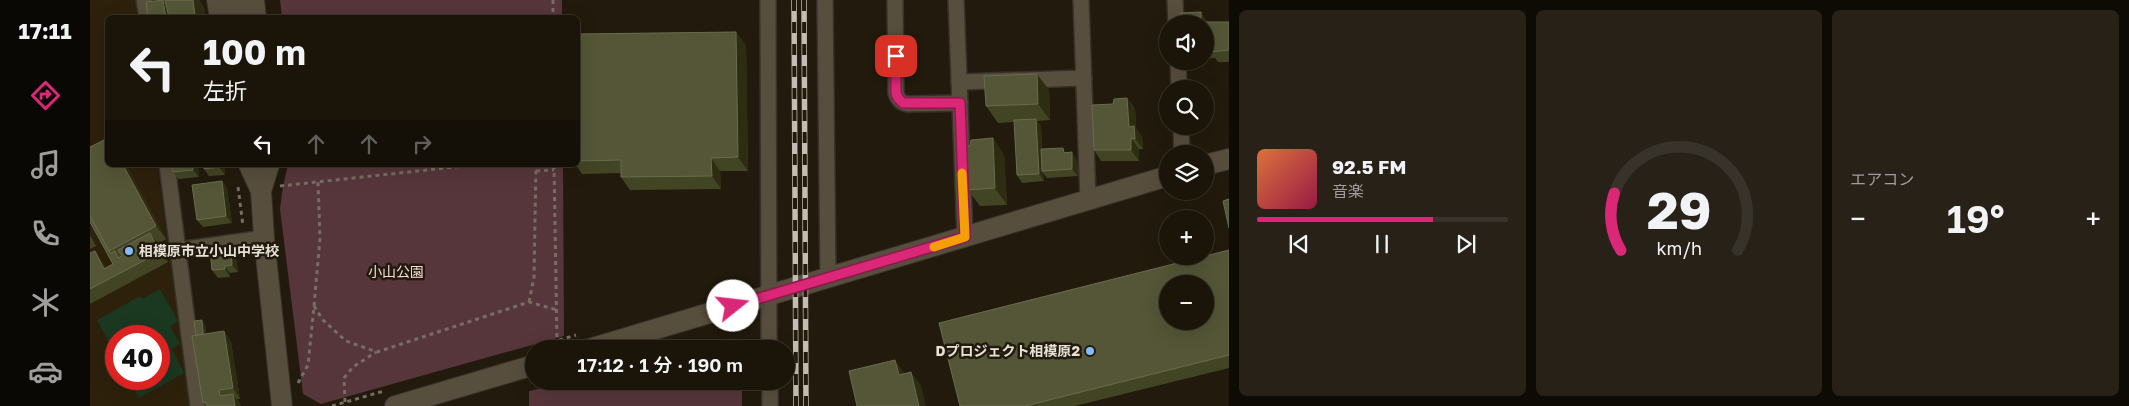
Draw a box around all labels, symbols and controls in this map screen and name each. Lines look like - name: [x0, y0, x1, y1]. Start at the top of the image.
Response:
- map controls: [1159, 15, 1214, 330]
- button: sound: [1159, 15, 1214, 70]
- text: 17:11: [18, 17, 72, 44]
- text: 100 m: [203, 31, 306, 73]
- icon: left: [120, 35, 185, 100]
- pin: [875, 35, 917, 77]
- icon: arrive: [882, 42, 910, 70]
- text: 左折: [203, 77, 247, 104]
- icon: directions: [28, 78, 63, 113]
- button: search: [1159, 80, 1214, 135]
- icon: left: [249, 130, 277, 158]
- icon: ahead: [302, 130, 330, 158]
- icon: ahead: [355, 130, 383, 158]
- icon: right: [408, 130, 436, 158]
- button: layers: [1159, 145, 1214, 200]
- icon: music: [28, 147, 63, 182]
- text: 92.5 FM: [1332, 155, 1406, 178]
- text: エアコン: [1850, 169, 1914, 189]
- text: 29: [1647, 178, 1711, 240]
- text: 音楽: [1332, 181, 1364, 201]
- text: 19°: [1947, 196, 2005, 241]
- text: −: [1850, 202, 1866, 235]
- text: +: [2086, 202, 2101, 235]
- button: +: [1159, 210, 1214, 265]
- icon: phone: [28, 216, 63, 251]
- icon: previous: [1285, 230, 1313, 258]
- icon: pause: [1368, 230, 1396, 258]
- icon: next: [1452, 230, 1480, 258]
- text: km/h: [1656, 237, 1702, 259]
- place label: 相模原市立小山中学校: [139, 242, 279, 259]
- marker: 相模原市立小山中学校: [123, 245, 135, 257]
- park label: 小山公園: [368, 263, 424, 280]
- button: −: [1159, 275, 1214, 330]
- position arrow: [706, 279, 758, 331]
- icon: climate: [28, 285, 63, 320]
- speed limit sign: 40: [105, 325, 170, 390]
- place label: Dプロジェクト相模原2: [935, 342, 1080, 359]
- marker: Dプロジェクト相模原2: [1084, 345, 1096, 357]
- text: 17:12 · 1 分 · 190 m: [577, 353, 743, 376]
- icon: car: [28, 354, 63, 389]

